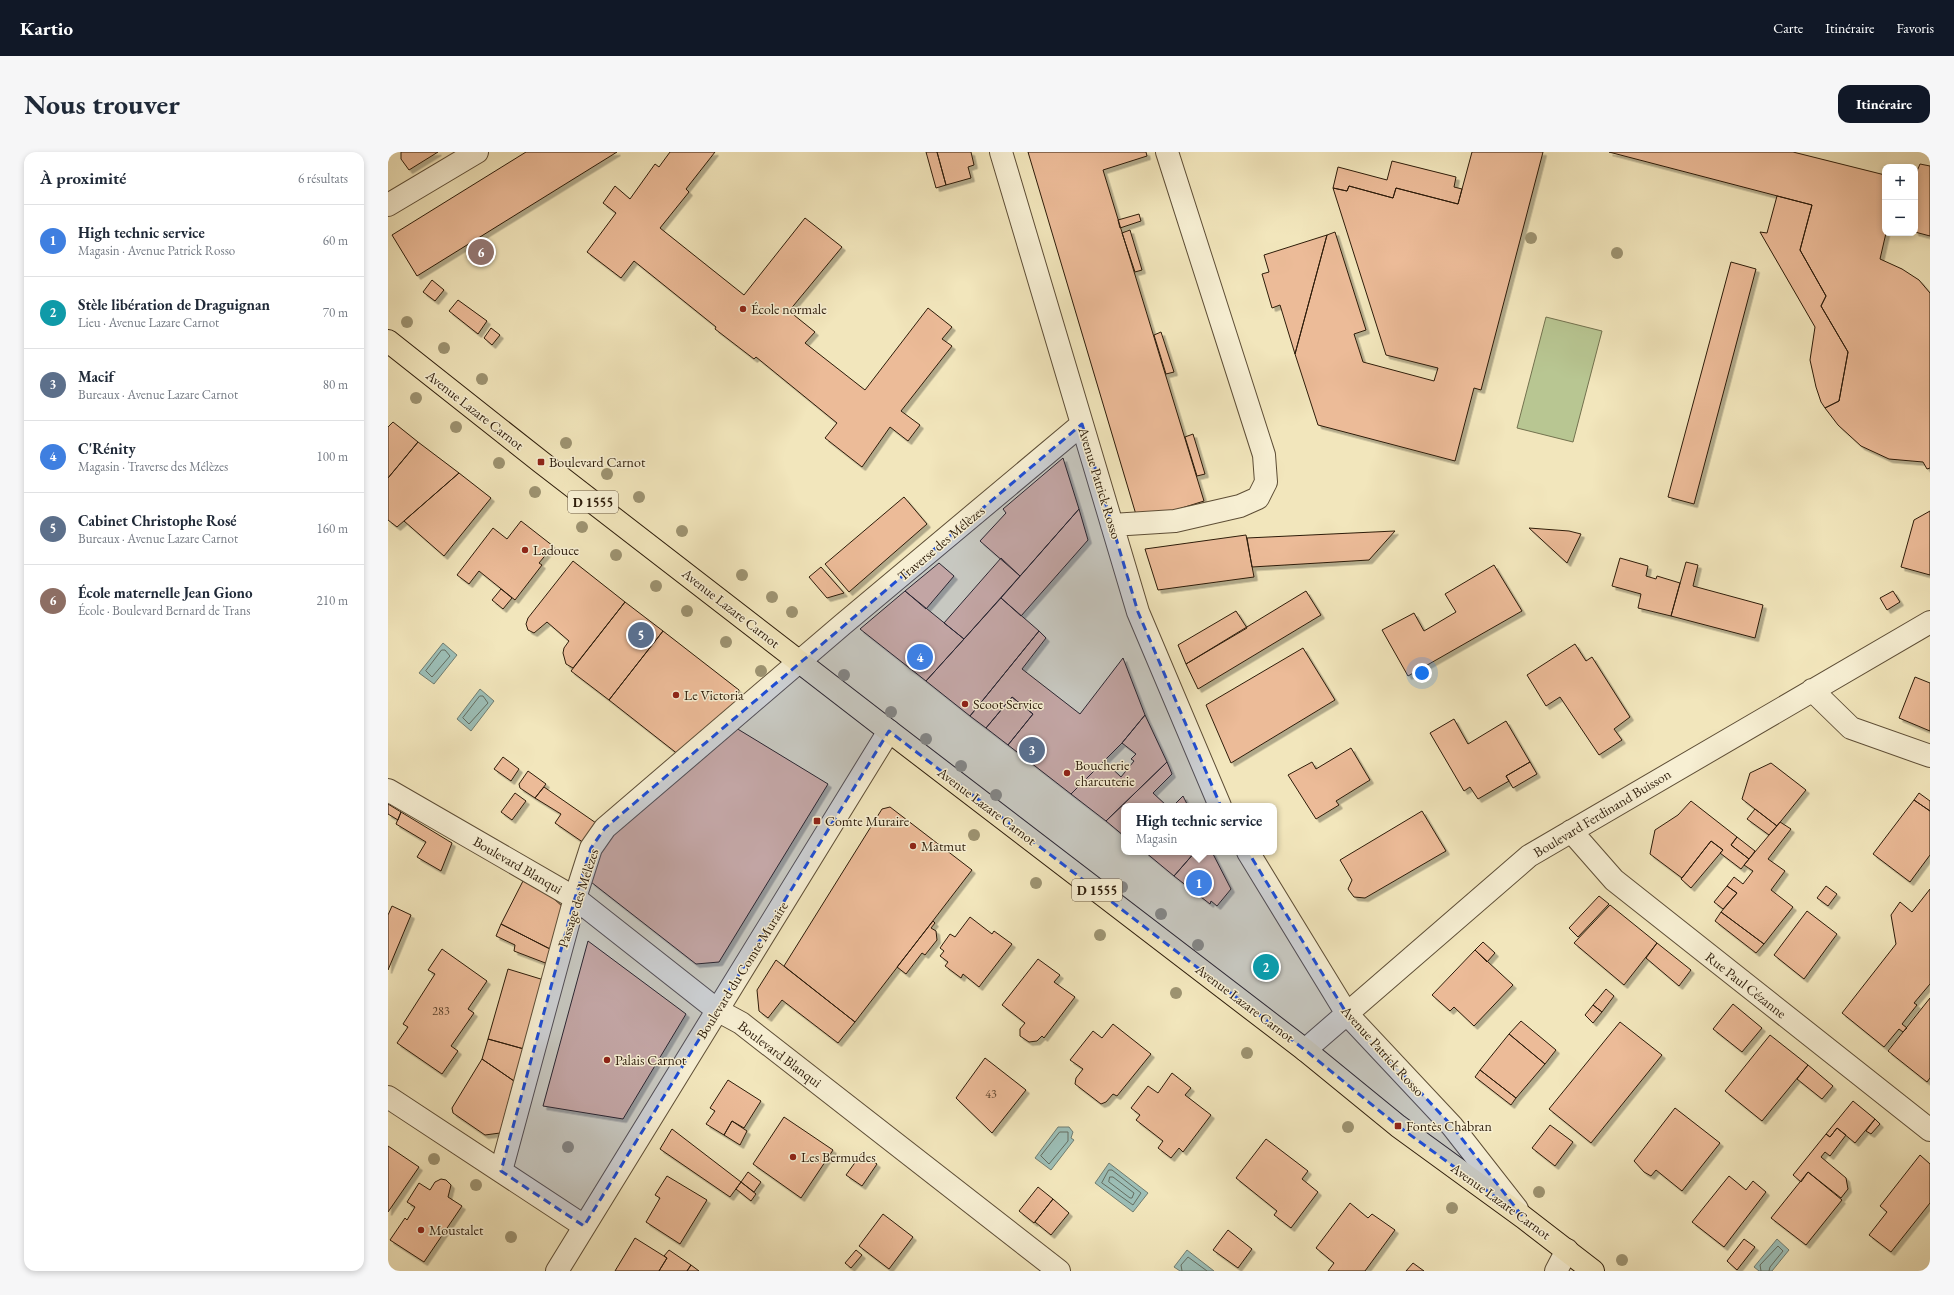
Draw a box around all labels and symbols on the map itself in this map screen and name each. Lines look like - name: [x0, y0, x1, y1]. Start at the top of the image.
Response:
- pin: 6: [468, 237, 494, 267]
- place label: École normale: [751, 300, 827, 318]
- marker: École normale: [738, 304, 748, 314]
- street label: Avenue Lazare Carnot: [422, 366, 528, 454]
- street label: Avenue Patrick Rosso: [1074, 424, 1126, 541]
- place label: Boulevard Carnot: [549, 453, 646, 471]
- marker: Boulevard Carnot: [536, 457, 546, 467]
- road number: D 1555: [568, 491, 618, 513]
- street label: Traverse des Mélèzes: [894, 501, 989, 585]
- place label: Ladouce: [533, 541, 580, 559]
- marker: Ladouce: [520, 545, 530, 555]
- street label: Avenue Lazare Carnot: [678, 564, 784, 652]
- pin: 5: [628, 620, 654, 650]
- pin: 4: [907, 642, 933, 672]
- your location: [1412, 663, 1432, 683]
- place label: Le Victoria: [684, 686, 744, 704]
- marker: Le Victoria: [671, 690, 681, 700]
- place label: Scoot Service: [973, 695, 1044, 713]
- marker: Scoot Service: [960, 699, 970, 709]
- pin: 3: [1019, 735, 1045, 765]
- place label: Boucherie charcuterie: [1075, 756, 1135, 790]
- street label: Avenue Lazare Carnot: [933, 762, 1040, 849]
- street label: Boulevard Ferdinand Buisson: [1530, 764, 1675, 861]
- marker: Boucherie charcuterie: [1062, 768, 1072, 778]
- place label: Comte Muraire: [825, 812, 910, 830]
- marker: Comte Muraire: [812, 816, 822, 826]
- street label: Boulevard Blanqui: [470, 832, 566, 898]
- place label: Matmut: [921, 837, 967, 855]
- marker: Matmut: [908, 841, 918, 851]
- street label: Passage des Mélèzes: [553, 846, 603, 950]
- pin: 1: [1186, 868, 1212, 898]
- road number: D 1555: [1072, 879, 1122, 901]
- street label: Boulevard du Comte Muraire: [692, 897, 792, 1042]
- street label: Rue Paul Cézanne: [1702, 948, 1791, 1023]
- pin: 2: [1253, 952, 1279, 982]
- street label: Avenue Lazare Carnot: [1191, 959, 1298, 1046]
- street label: Avenue Patrick Rosso: [1337, 1001, 1429, 1100]
- house number: 283: [432, 1003, 450, 1019]
- street label: Boulevard Blanqui: [735, 1017, 826, 1092]
- place label: Palais Carnot: [615, 1051, 687, 1069]
- marker: Palais Carnot: [602, 1055, 612, 1065]
- house number: 43: [985, 1086, 997, 1102]
- place label: Fontès Chabran: [1406, 1117, 1492, 1135]
- marker: Fontès Chabran: [1393, 1121, 1403, 1131]
- place label: Les Bermudes: [801, 1148, 876, 1166]
- marker: Les Bermudes: [788, 1152, 798, 1162]
- street label: Avenue Lazare Carnot: [1447, 1158, 1555, 1244]
- place label: Moustalet: [429, 1221, 484, 1239]
- marker: Moustalet: [416, 1225, 426, 1235]

